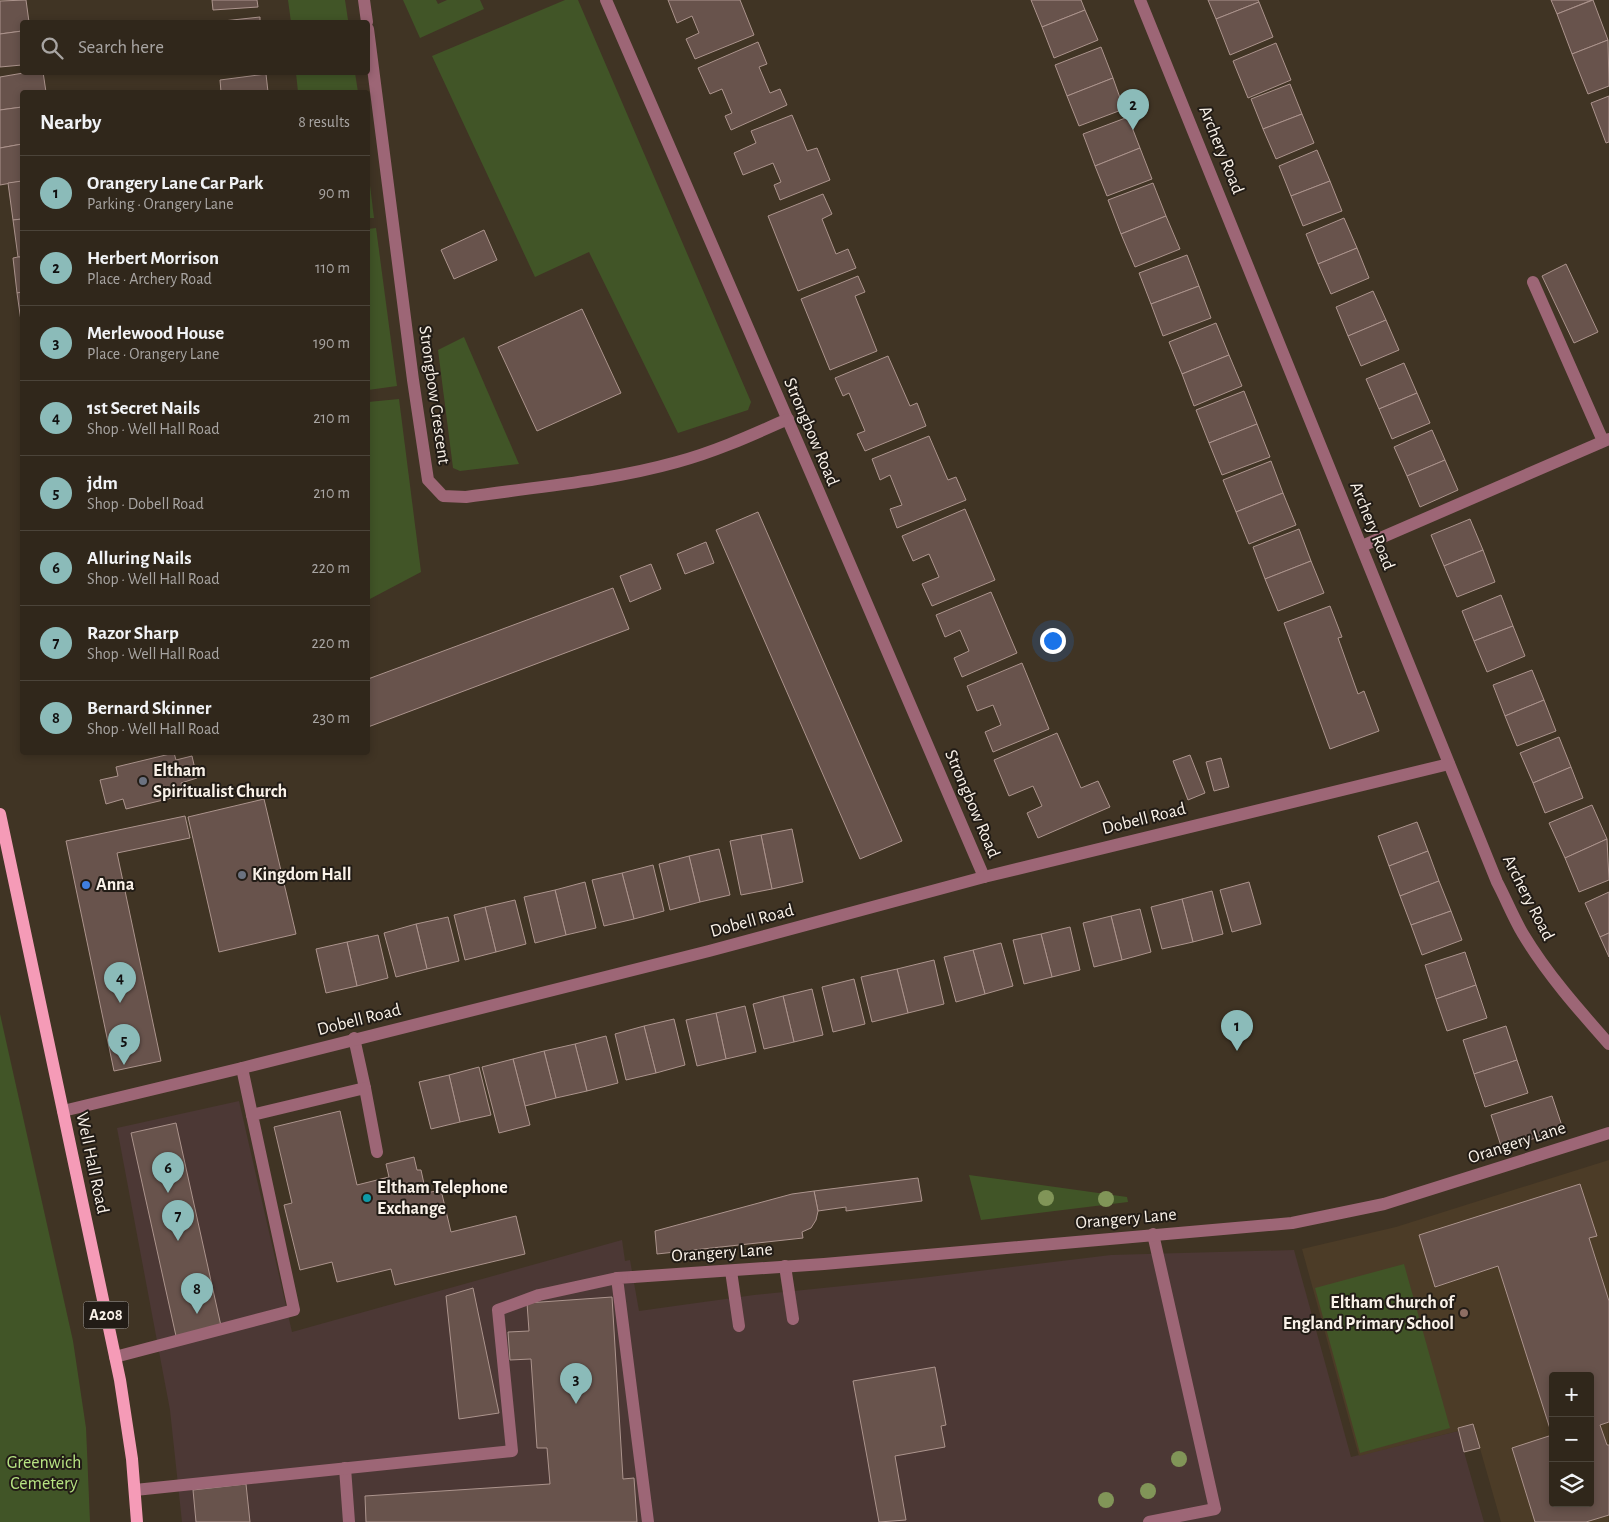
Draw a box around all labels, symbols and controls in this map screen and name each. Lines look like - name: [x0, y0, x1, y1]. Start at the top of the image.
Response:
- search box: [20, 20, 370, 75]
- icon: search: [38, 34, 66, 62]
- text: Search here: [78, 38, 164, 57]
- pin: 2: [1117, 89, 1149, 130]
- street label: Archery Road: [1195, 103, 1247, 197]
- text: Nearby: [40, 112, 101, 133]
- text: 8 results: [298, 114, 350, 130]
- text: Orangery Lane Car Park: [87, 174, 264, 193]
- text: 1: [53, 185, 59, 201]
- text: 90 m: [319, 185, 350, 201]
- text: Parking · Orangery Lane: [87, 196, 234, 212]
- text: Herbert Morrison: [87, 249, 219, 268]
- text: 2: [52, 260, 60, 276]
- text: 110 m: [315, 260, 350, 276]
- text: Place · Archery Road: [87, 271, 212, 287]
- text: Merlewood House: [87, 324, 224, 343]
- street label: Strongbow Crescent: [415, 325, 453, 466]
- text: 3: [53, 335, 59, 351]
- text: 190 m: [313, 335, 350, 351]
- text: Place · Orangery Lane: [87, 346, 219, 362]
- street label: Strongbow Road: [780, 375, 842, 489]
- text: 1st Secret Nails: [87, 399, 200, 418]
- text: 4: [52, 410, 60, 426]
- text: 210 m: [313, 410, 350, 426]
- text: Shop · Well Hall Road: [87, 421, 220, 437]
- text: jdm: [87, 474, 118, 493]
- street label: Archery Road: [1346, 479, 1398, 573]
- text: 5: [53, 485, 59, 501]
- text: 210 m: [313, 485, 350, 501]
- text: Shop · Dobell Road: [87, 496, 204, 512]
- text: Alluring Nails: [87, 549, 192, 568]
- text: 6: [52, 560, 60, 576]
- text: 220 m: [312, 560, 350, 576]
- text: Shop · Well Hall Road: [87, 571, 220, 587]
- text: Razor Sharp: [87, 624, 179, 643]
- your location: [1040, 628, 1066, 654]
- text: 7: [53, 635, 59, 651]
- text: 220 m: [312, 635, 350, 651]
- text: Shop · Well Hall Road: [87, 646, 220, 662]
- text: Bernard Skinner: [87, 699, 211, 718]
- text: 8: [52, 710, 60, 726]
- text: 230 m: [312, 710, 350, 726]
- text: Shop · Well Hall Road: [87, 721, 220, 737]
- street label: Strongbow Road: [941, 747, 1003, 861]
- place label: Eltham Spiritualist Church: [153, 762, 287, 801]
- marker: Eltham Spiritualist Church: [137, 775, 149, 787]
- street label: Dobell Road: [1100, 800, 1188, 838]
- street label: Archery Road: [1499, 852, 1557, 944]
- place label: Kingdom Hall: [252, 866, 352, 884]
- marker: Kingdom Hall: [236, 869, 248, 881]
- place label: Anna: [96, 876, 135, 894]
- marker: Anna: [80, 879, 92, 891]
- street label: Dobell Road: [708, 901, 796, 941]
- pin: 4: [104, 962, 136, 1003]
- street label: Dobell Road: [315, 1001, 403, 1039]
- pin: 1: [1221, 1010, 1253, 1051]
- pin: 5: [108, 1024, 140, 1065]
- street label: Well Hall Road: [72, 1111, 112, 1215]
- street label: Orangery Lane: [1466, 1119, 1568, 1167]
- pin: 6: [152, 1152, 184, 1193]
- place label: Eltham Telephone Exchange: [377, 1179, 508, 1218]
- marker: Eltham Telephone Exchange: [361, 1192, 373, 1204]
- pin: 7: [162, 1200, 194, 1241]
- street label: Orangery Lane: [1075, 1206, 1177, 1232]
- street label: Orangery Lane: [671, 1240, 773, 1266]
- pin: 8: [181, 1273, 213, 1314]
- place label: Eltham Church of England Primary School: [1283, 1294, 1456, 1333]
- road number: A208: [84, 1302, 128, 1328]
- marker: Eltham Church of England Primary School: [1458, 1307, 1470, 1319]
- pin: 3: [560, 1363, 592, 1404]
- map controls: [1549, 1372, 1594, 1507]
- button: +: [1549, 1372, 1594, 1417]
- button: −: [1549, 1417, 1594, 1462]
- park label: Greenwich Cemetery: [7, 1454, 81, 1493]
- button: layers: [1549, 1462, 1594, 1507]

